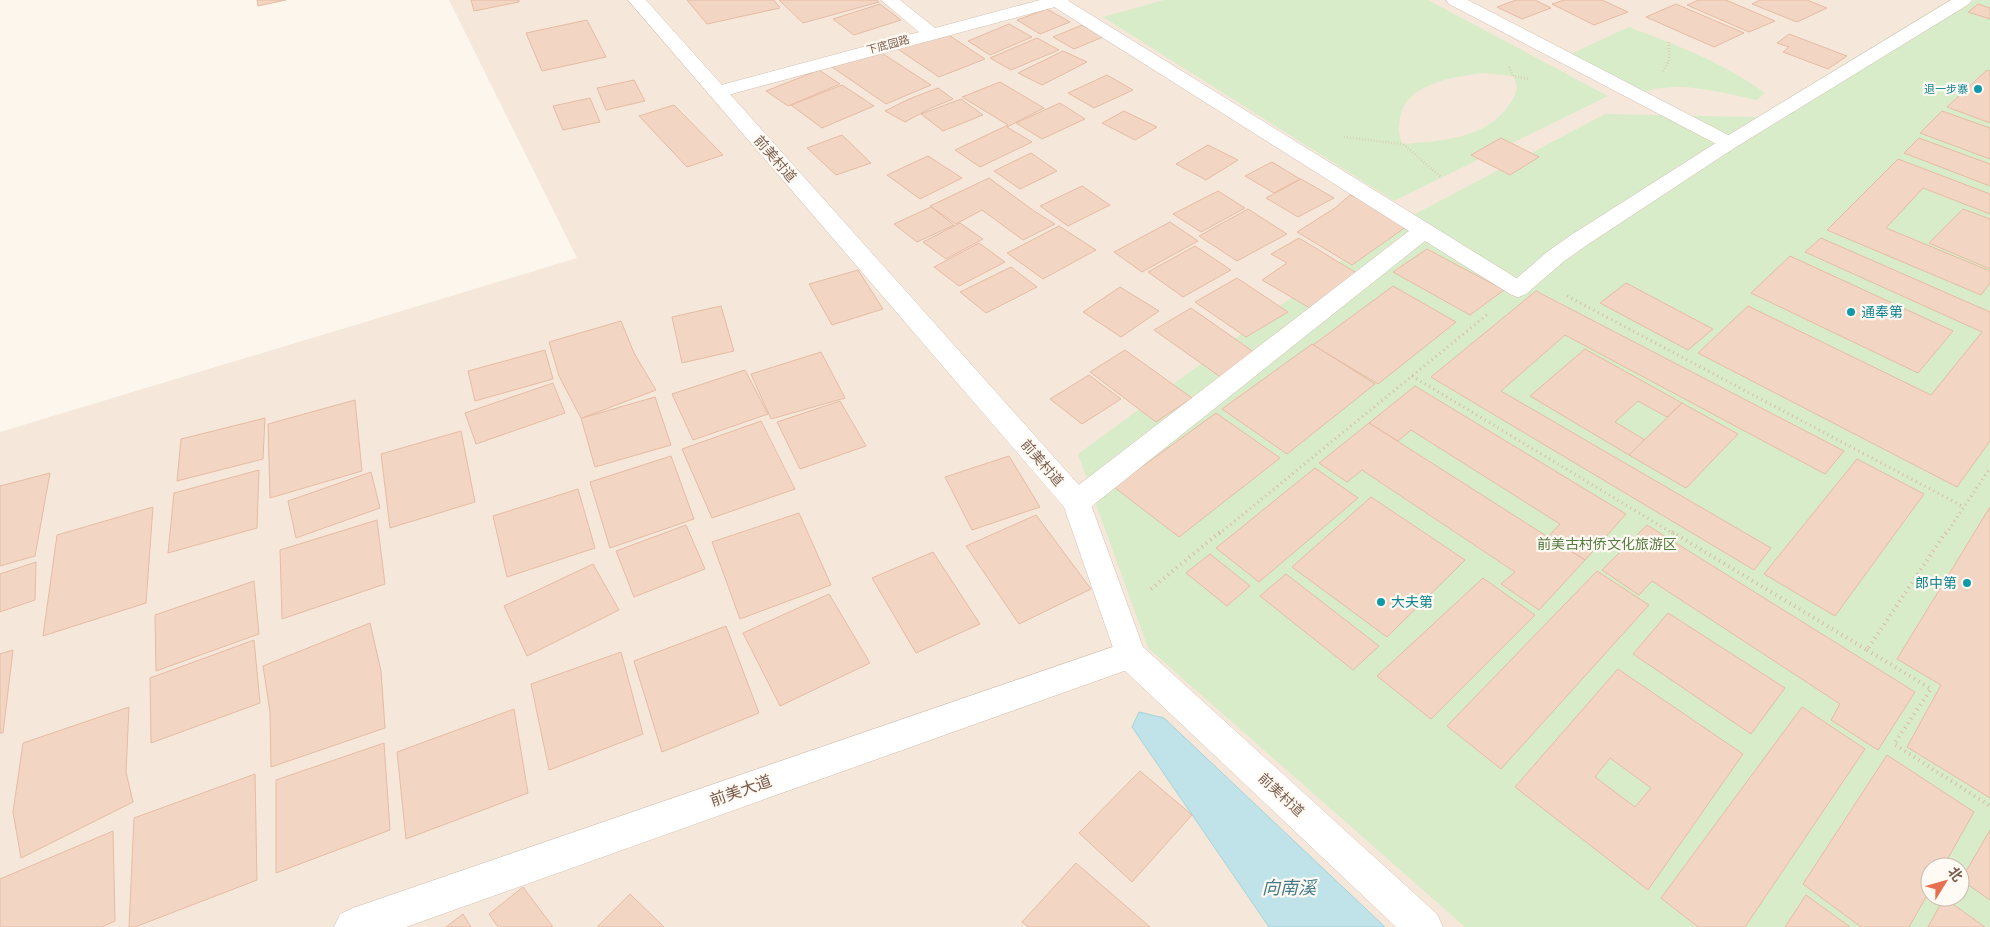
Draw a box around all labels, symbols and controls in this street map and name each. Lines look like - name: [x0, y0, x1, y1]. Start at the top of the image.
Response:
- street label: 下底园路: [865, 32, 911, 58]
- place label: 退一步寨: [1924, 82, 1968, 97]
- marker: 退一步寨: [1972, 83, 1984, 95]
- street label: 前美村道: [749, 132, 801, 186]
- place label: 通奉第: [1861, 303, 1903, 322]
- marker: 通奉第: [1845, 306, 1857, 318]
- street label: 前美村道: [1016, 436, 1068, 490]
- park label: 前美古村侨文化旅游区: [1537, 535, 1677, 554]
- place label: 郎中第: [1915, 574, 1957, 593]
- marker: 郎中第: [1961, 577, 1973, 589]
- place label: 大夫第: [1391, 593, 1433, 612]
- marker: 大夫第: [1375, 596, 1387, 608]
- street label: 前美村道: [1254, 769, 1308, 821]
- street label: 前美大道: [707, 770, 775, 812]
- north arrow: [1920, 857, 1970, 907]
- text: 北: [1943, 863, 1967, 886]
- water label: 向南溪: [1262, 876, 1318, 900]

